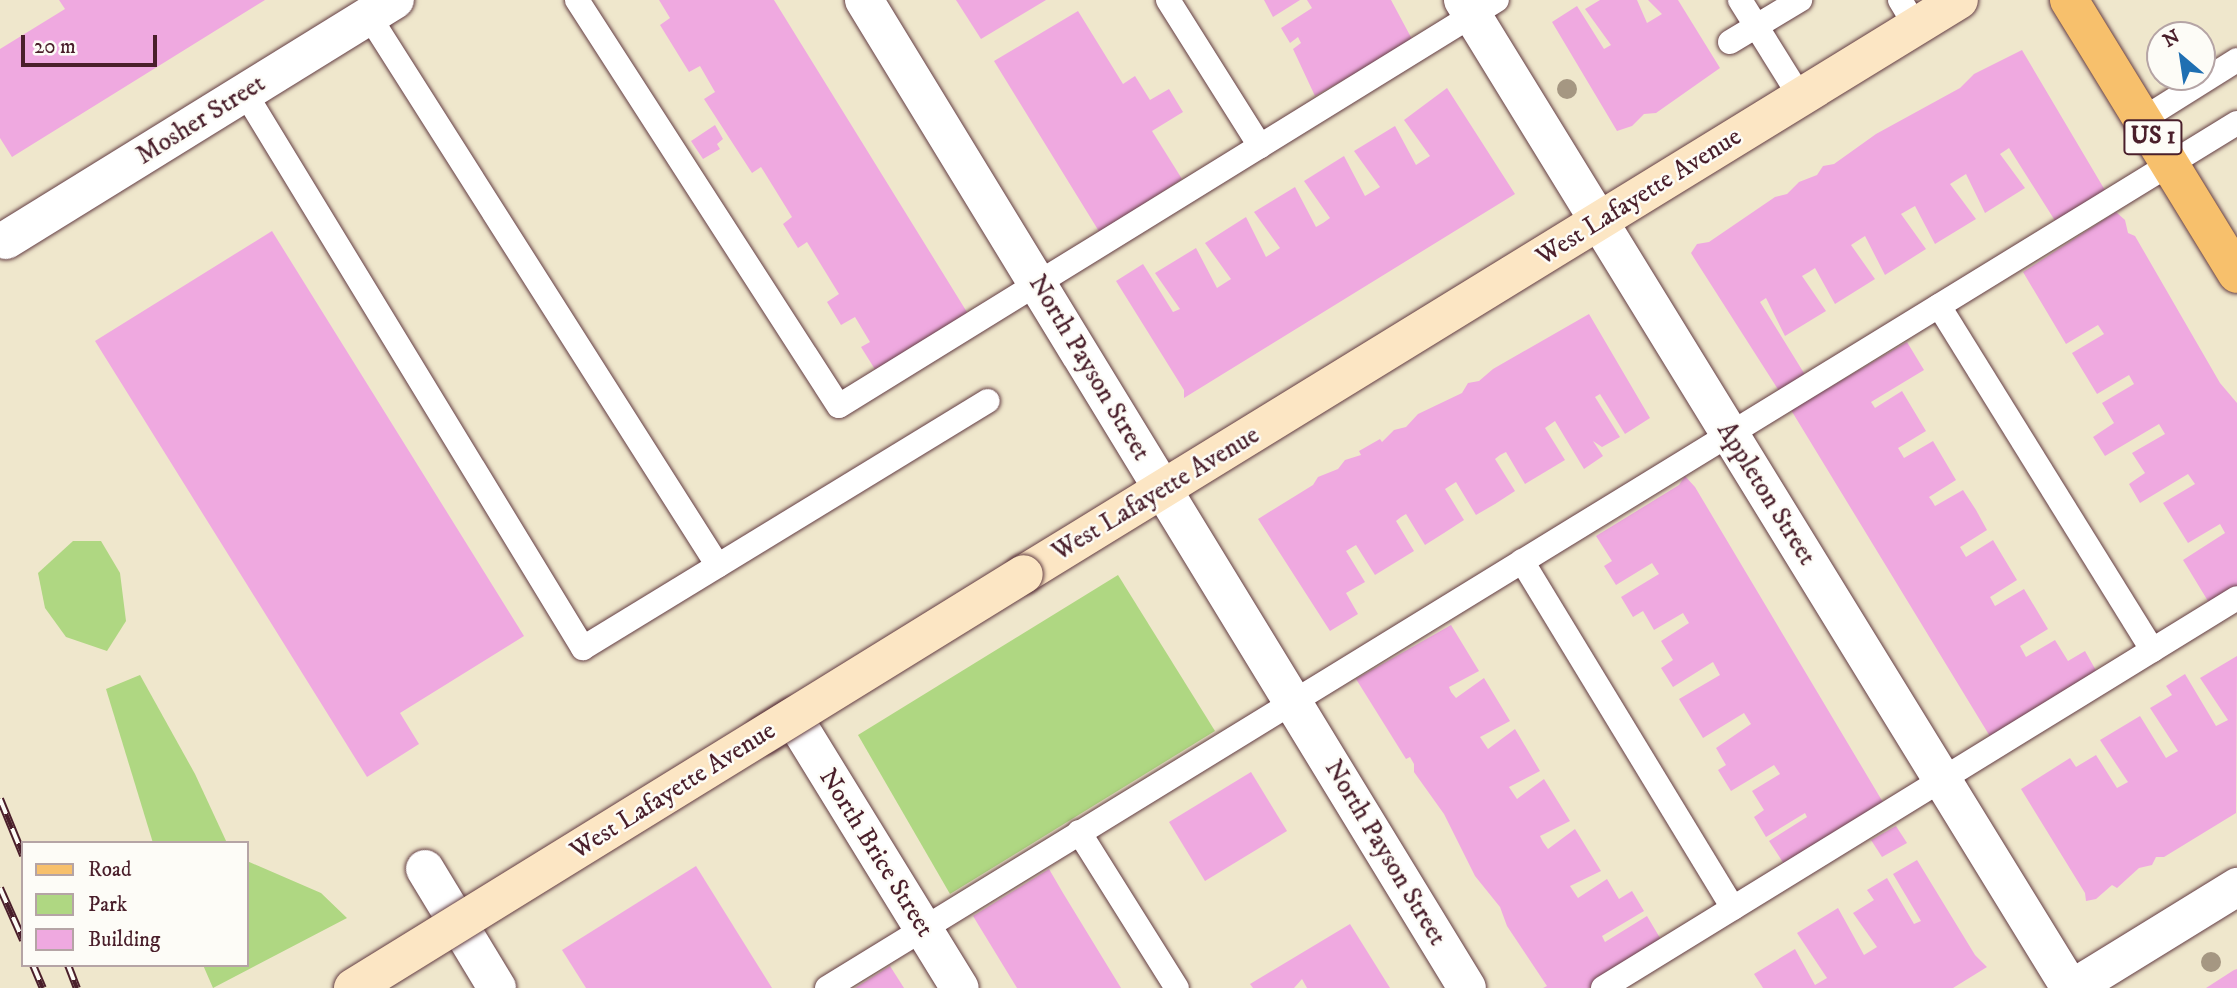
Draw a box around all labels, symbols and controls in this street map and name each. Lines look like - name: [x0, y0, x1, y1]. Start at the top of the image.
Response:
- scale bar: [24, 21, 161, 65]
- north arrow: [2146, 21, 2216, 91]
- text: N: [2159, 25, 2184, 53]
- text: 20 m: [34, 34, 76, 60]
- street label: Mosher Street: [131, 68, 271, 172]
- road number: US 1: [2123, 117, 2183, 158]
- street label: West Lafayette Avenue: [1531, 121, 1747, 273]
- street label: North Payson Street: [1021, 270, 1157, 466]
- street label: Appleton Street: [1710, 417, 1822, 571]
- street label: West Lafayette Avenue: [1047, 420, 1265, 568]
- street label: West Lafayette Avenue: [565, 715, 781, 867]
- street label: North Payson Street: [1317, 755, 1453, 951]
- street label: North Brice Street: [812, 763, 940, 943]
- legend: [21, 841, 248, 967]
- text: Road: [88, 857, 132, 883]
- text: Park: [88, 892, 127, 918]
- text: Building: [88, 927, 160, 953]

